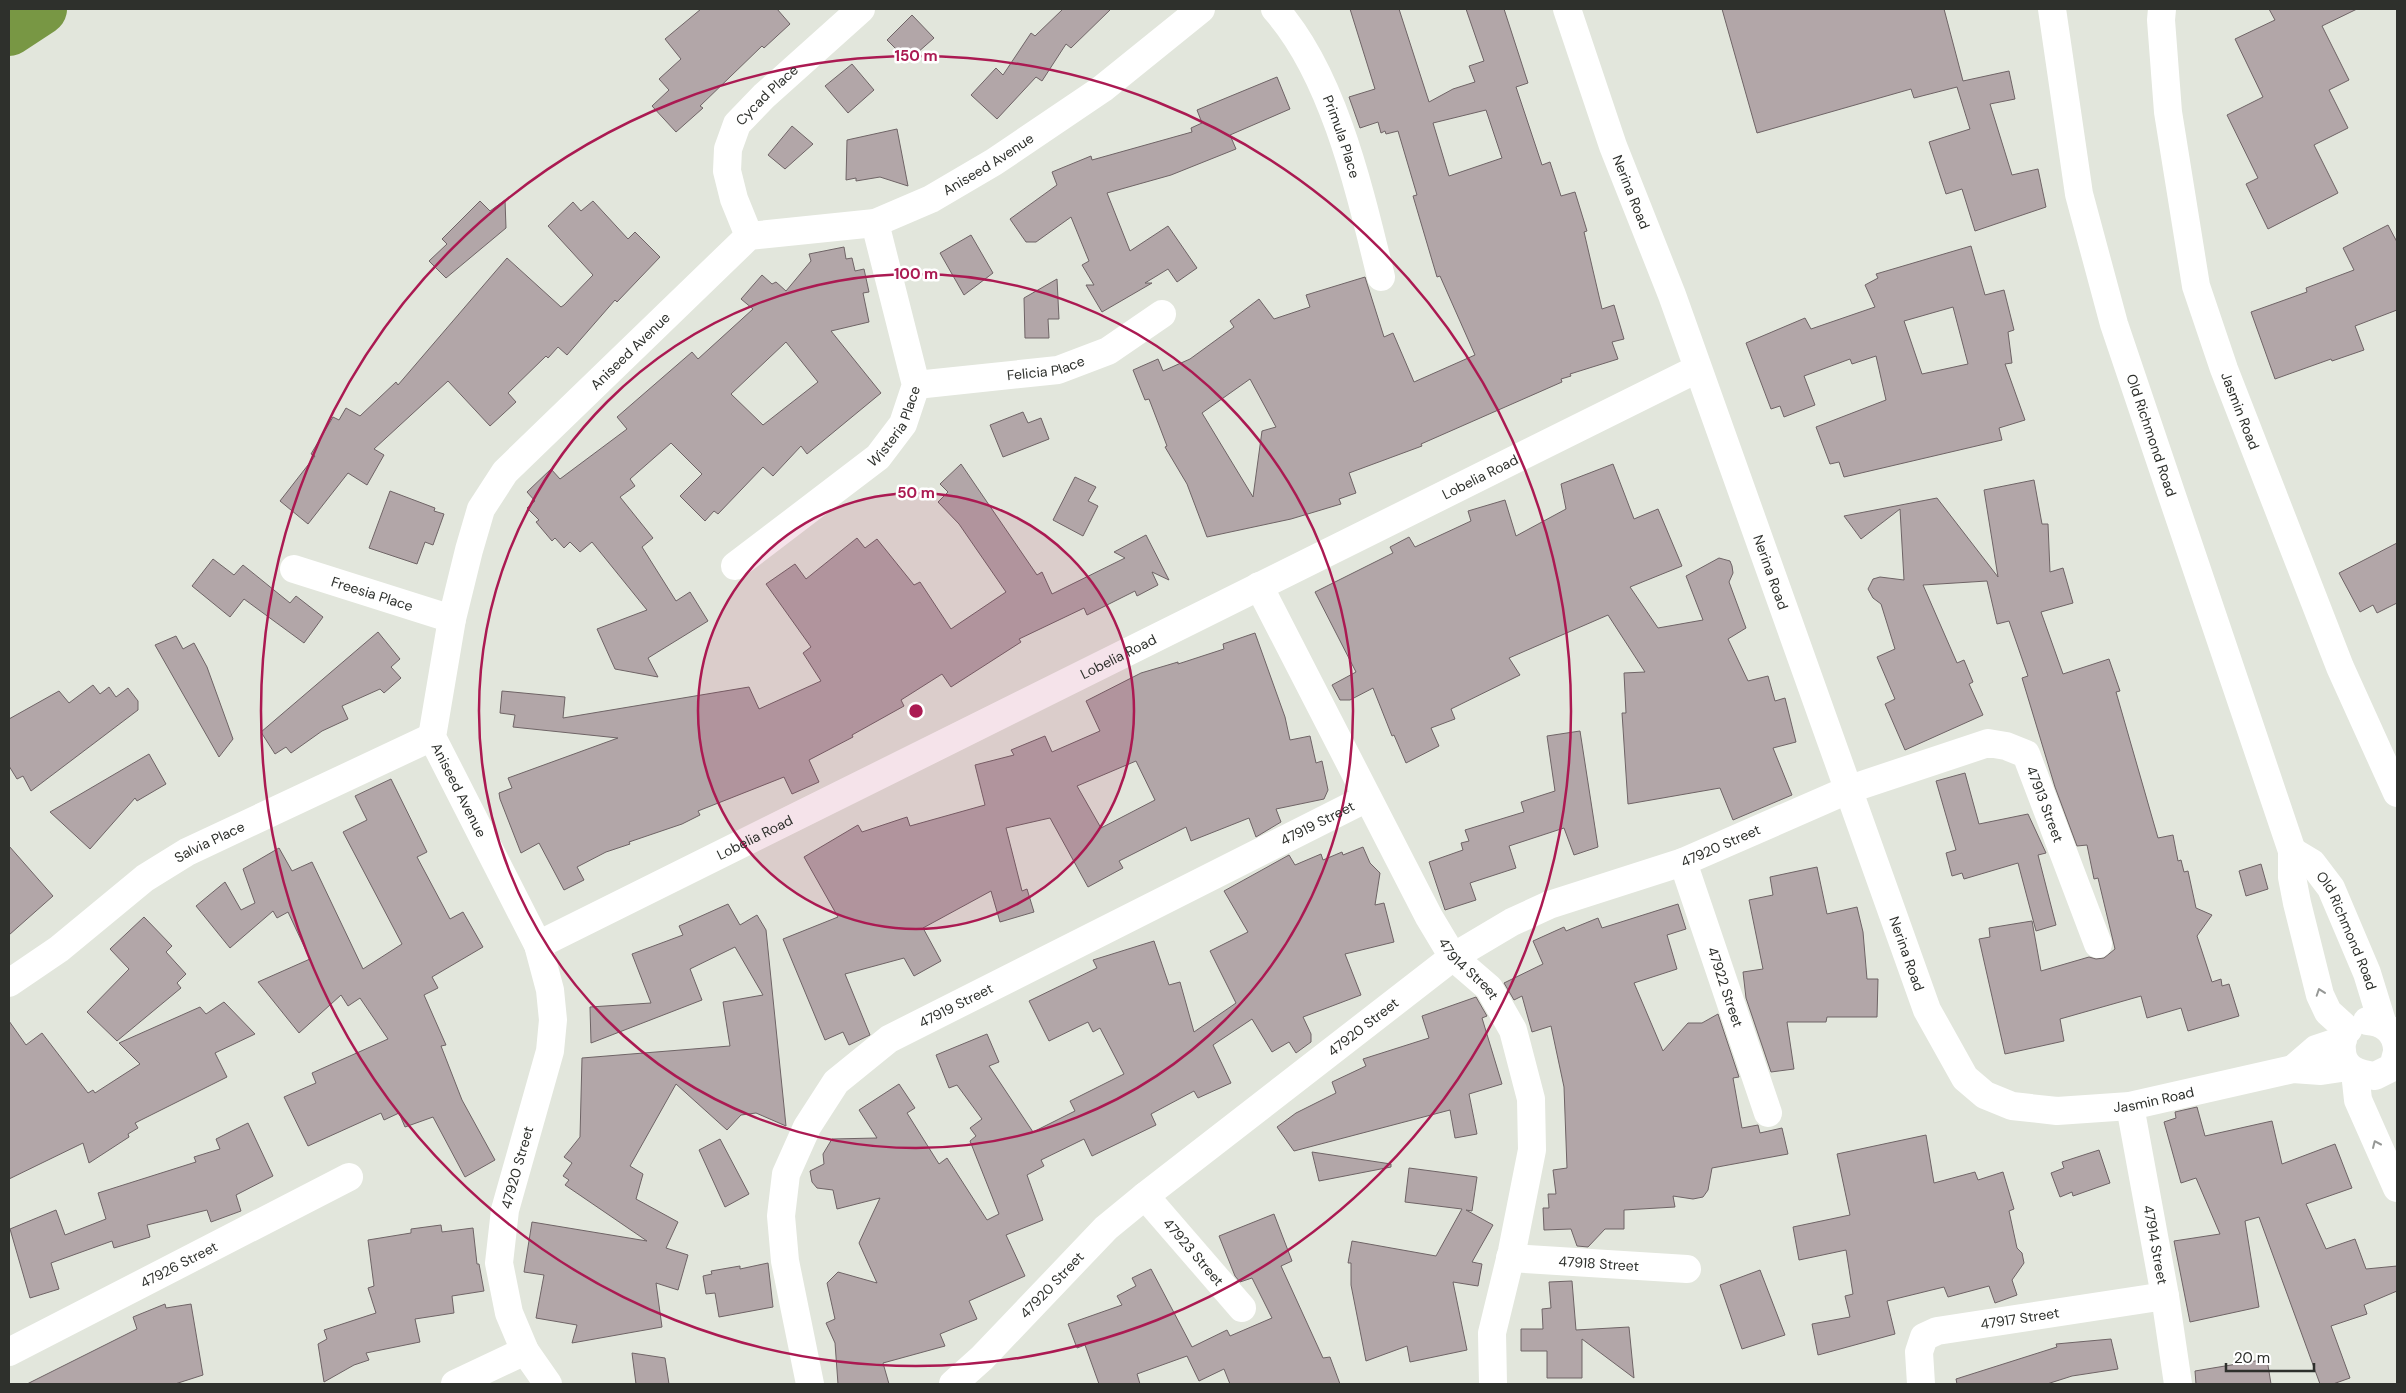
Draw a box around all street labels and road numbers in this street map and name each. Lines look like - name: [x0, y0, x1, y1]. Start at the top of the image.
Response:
- street label: Cycad Place: [732, 61, 802, 129]
- street label: Primula Place: [1319, 92, 1364, 180]
- street label: Aniseed Avenue: [939, 129, 1037, 199]
- street label: Nerina Road: [1608, 152, 1654, 232]
- street label: Aniseed Avenue: [587, 308, 674, 394]
- street label: Felicia Place: [1006, 352, 1087, 384]
- street label: Jasmin Road: [2217, 369, 2264, 452]
- street label: Old Richmond Road: [2123, 372, 2181, 499]
- street label: Wisteria Place: [864, 384, 924, 471]
- street label: Lobelia Road: [1439, 450, 1521, 503]
- street label: Nerina Road: [1749, 532, 1792, 612]
- street label: Freesia Place: [329, 572, 415, 615]
- street label: Lobelia Road: [1077, 630, 1159, 683]
- street label: Aniseed Avenue: [427, 740, 491, 840]
- street label: 47913 Street: [2022, 763, 2068, 845]
- street label: 47919 Street: [1277, 797, 1358, 849]
- street label: Lobelia Road: [714, 811, 796, 864]
- street label: Salvia Place: [171, 817, 247, 867]
- street label: 47920 Street: [1678, 820, 1763, 871]
- street label: Old Richmond Road: [2312, 868, 2381, 992]
- street label: Nerina Road: [1885, 914, 1929, 993]
- street label: 47914 Street: [1434, 934, 1503, 1003]
- street label: 47922 Street: [1703, 944, 1747, 1030]
- street label: 47919 Street: [916, 979, 996, 1032]
- street label: 47920 Street: [1324, 994, 1402, 1060]
- street label: Jasmin Road: [2113, 1083, 2196, 1116]
- street label: 47920 Street: [497, 1124, 537, 1211]
- street label: 47914 Street: [2139, 1203, 2172, 1286]
- street label: 47923 Street: [1159, 1214, 1228, 1290]
- street label: 47926 Street: [137, 1237, 221, 1292]
- street label: 47920 Street: [1016, 1248, 1088, 1322]
- street label: 47918 Street: [1558, 1252, 1640, 1275]
- street label: 47917 Street: [1979, 1303, 2060, 1333]

